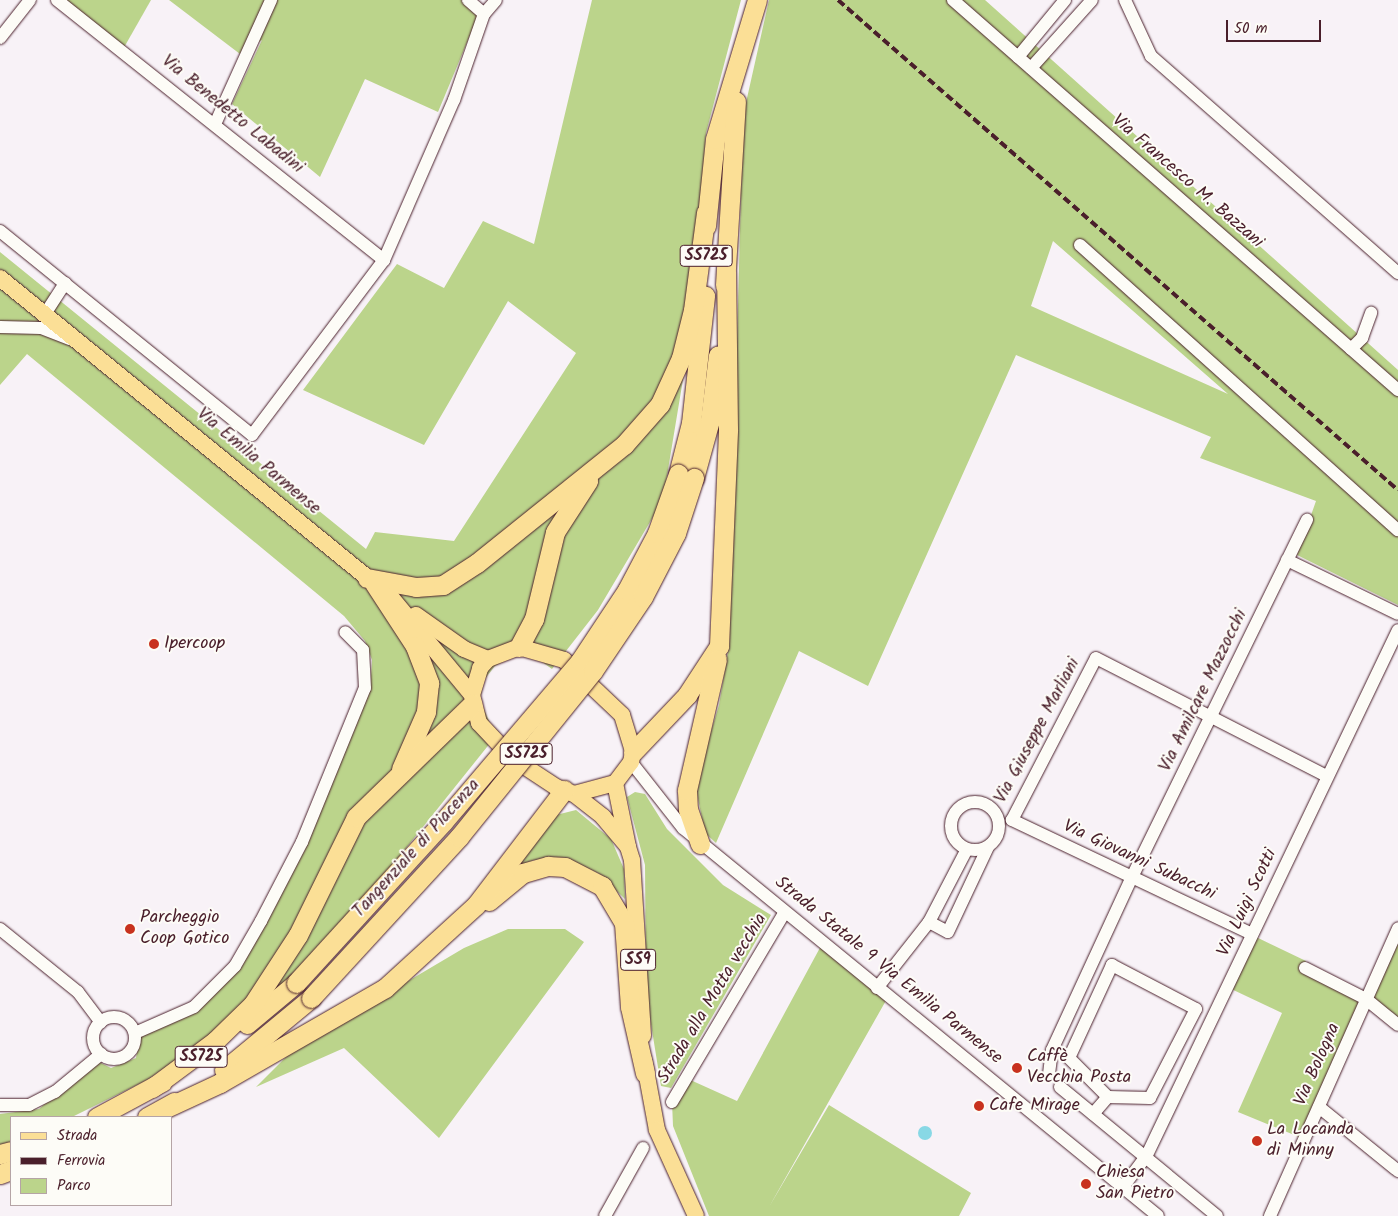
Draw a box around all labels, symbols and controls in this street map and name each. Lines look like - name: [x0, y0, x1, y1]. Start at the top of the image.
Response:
- scale bar: [1228, 10, 1323, 42]
- text: 50 m: [1234, 17, 1268, 41]
- street label: Via Benedetto Labadini: [157, 51, 307, 179]
- street label: Via Francesco M. Bazzani: [1107, 110, 1267, 254]
- road number: SS725: [678, 242, 734, 270]
- street label: Via Emilia Parmense: [192, 404, 324, 520]
- street label: Via Amilcare Mazzocchi: [1155, 606, 1253, 776]
- place label: Ipercoop: [164, 633, 225, 655]
- marker: Ipercoop: [148, 638, 160, 650]
- street label: Via Giuseppe Marliani: [991, 655, 1085, 807]
- road number: SS725: [498, 741, 554, 768]
- street label: Tangenziale di Piacenza: [349, 775, 485, 923]
- street label: Via Giovanni Subacchi: [1059, 816, 1219, 906]
- street label: Via Luigi Scotti: [1214, 846, 1282, 960]
- street label: Strada Statale 9 Via Emilia Parmense: [770, 872, 1006, 1070]
- place label: Parcheggio Coop Gotico: [140, 908, 229, 951]
- street label: Strada alla Motta vecchia: [654, 910, 772, 1088]
- marker: Parcheggio Coop Gotico: [124, 923, 136, 935]
- road number: SS9: [619, 946, 657, 974]
- street label: Via Bologna: [1290, 1020, 1346, 1110]
- road number: SS725: [174, 1044, 228, 1070]
- place label: Caffè Vecchia Posta: [1027, 1047, 1131, 1090]
- marker: Caffè Vecchia Posta: [1011, 1062, 1023, 1074]
- place label: Cafe Mirage: [989, 1095, 1080, 1117]
- marker: Cafe Mirage: [973, 1100, 985, 1112]
- legend: [10, 1116, 172, 1206]
- place label: La Locanda di Minny: [1267, 1120, 1354, 1162]
- text: Strada: [57, 1124, 97, 1148]
- marker: La Locanda di Minny: [1251, 1135, 1263, 1147]
- text: Ferrovia: [57, 1149, 105, 1173]
- place label: Chiesa San Pietro: [1096, 1163, 1174, 1206]
- text: Parco: [57, 1174, 91, 1198]
- marker: Chiesa San Pietro: [1080, 1178, 1092, 1190]

